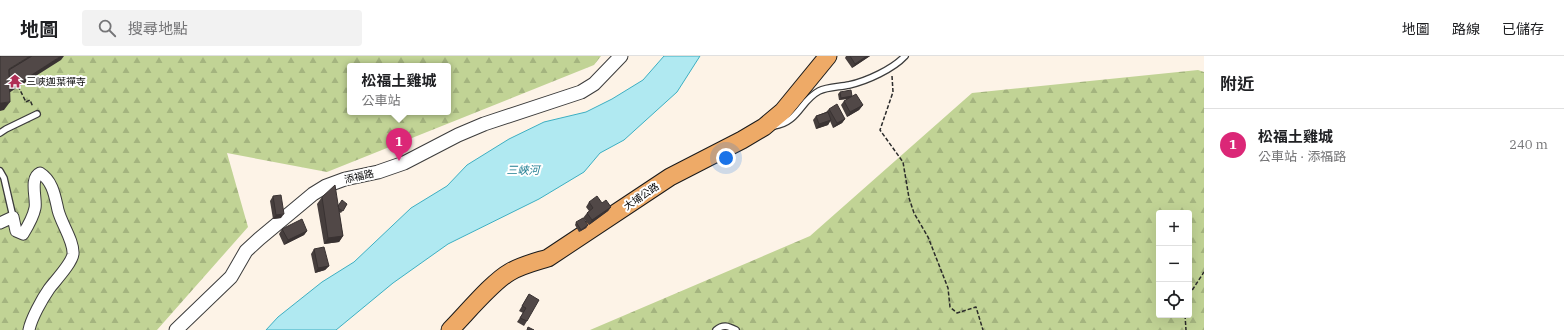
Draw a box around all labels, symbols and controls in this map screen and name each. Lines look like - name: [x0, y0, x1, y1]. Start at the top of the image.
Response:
- search box: [82, 10, 362, 46]
- text: 地圖: [20, 17, 58, 41]
- icon: search: [96, 17, 118, 39]
- text: 搜尋地點: [128, 19, 188, 38]
- text: 地圖: [1402, 20, 1430, 38]
- text: 路線: [1452, 20, 1480, 38]
- text: 已儲存: [1502, 20, 1544, 38]
- popup: [347, 63, 451, 115]
- text: 松福土雞城: [361, 71, 437, 90]
- temple icon: 三峽迦葉禪寺: [7, 73, 23, 89]
- text: 附近: [1220, 73, 1254, 95]
- place label: 三峽迦葉禪寺: [26, 75, 86, 88]
- text: 公車站: [361, 92, 401, 109]
- text: 松福土雞城: [1258, 127, 1333, 146]
- pin: 1: [386, 128, 412, 161]
- text: 1: [1229, 136, 1237, 153]
- text: 240 m: [1509, 136, 1548, 153]
- your location: [716, 148, 736, 168]
- text: 公車站 · 添福路: [1258, 148, 1346, 165]
- water label: 三峽河: [507, 163, 541, 177]
- street label: 添福路: [343, 167, 375, 186]
- street label: 大埔公路: [621, 180, 661, 213]
- map controls: [1156, 210, 1192, 318]
- button: +: [1156, 210, 1192, 246]
- button: −: [1156, 246, 1192, 282]
- button: locate: [1156, 282, 1192, 318]

